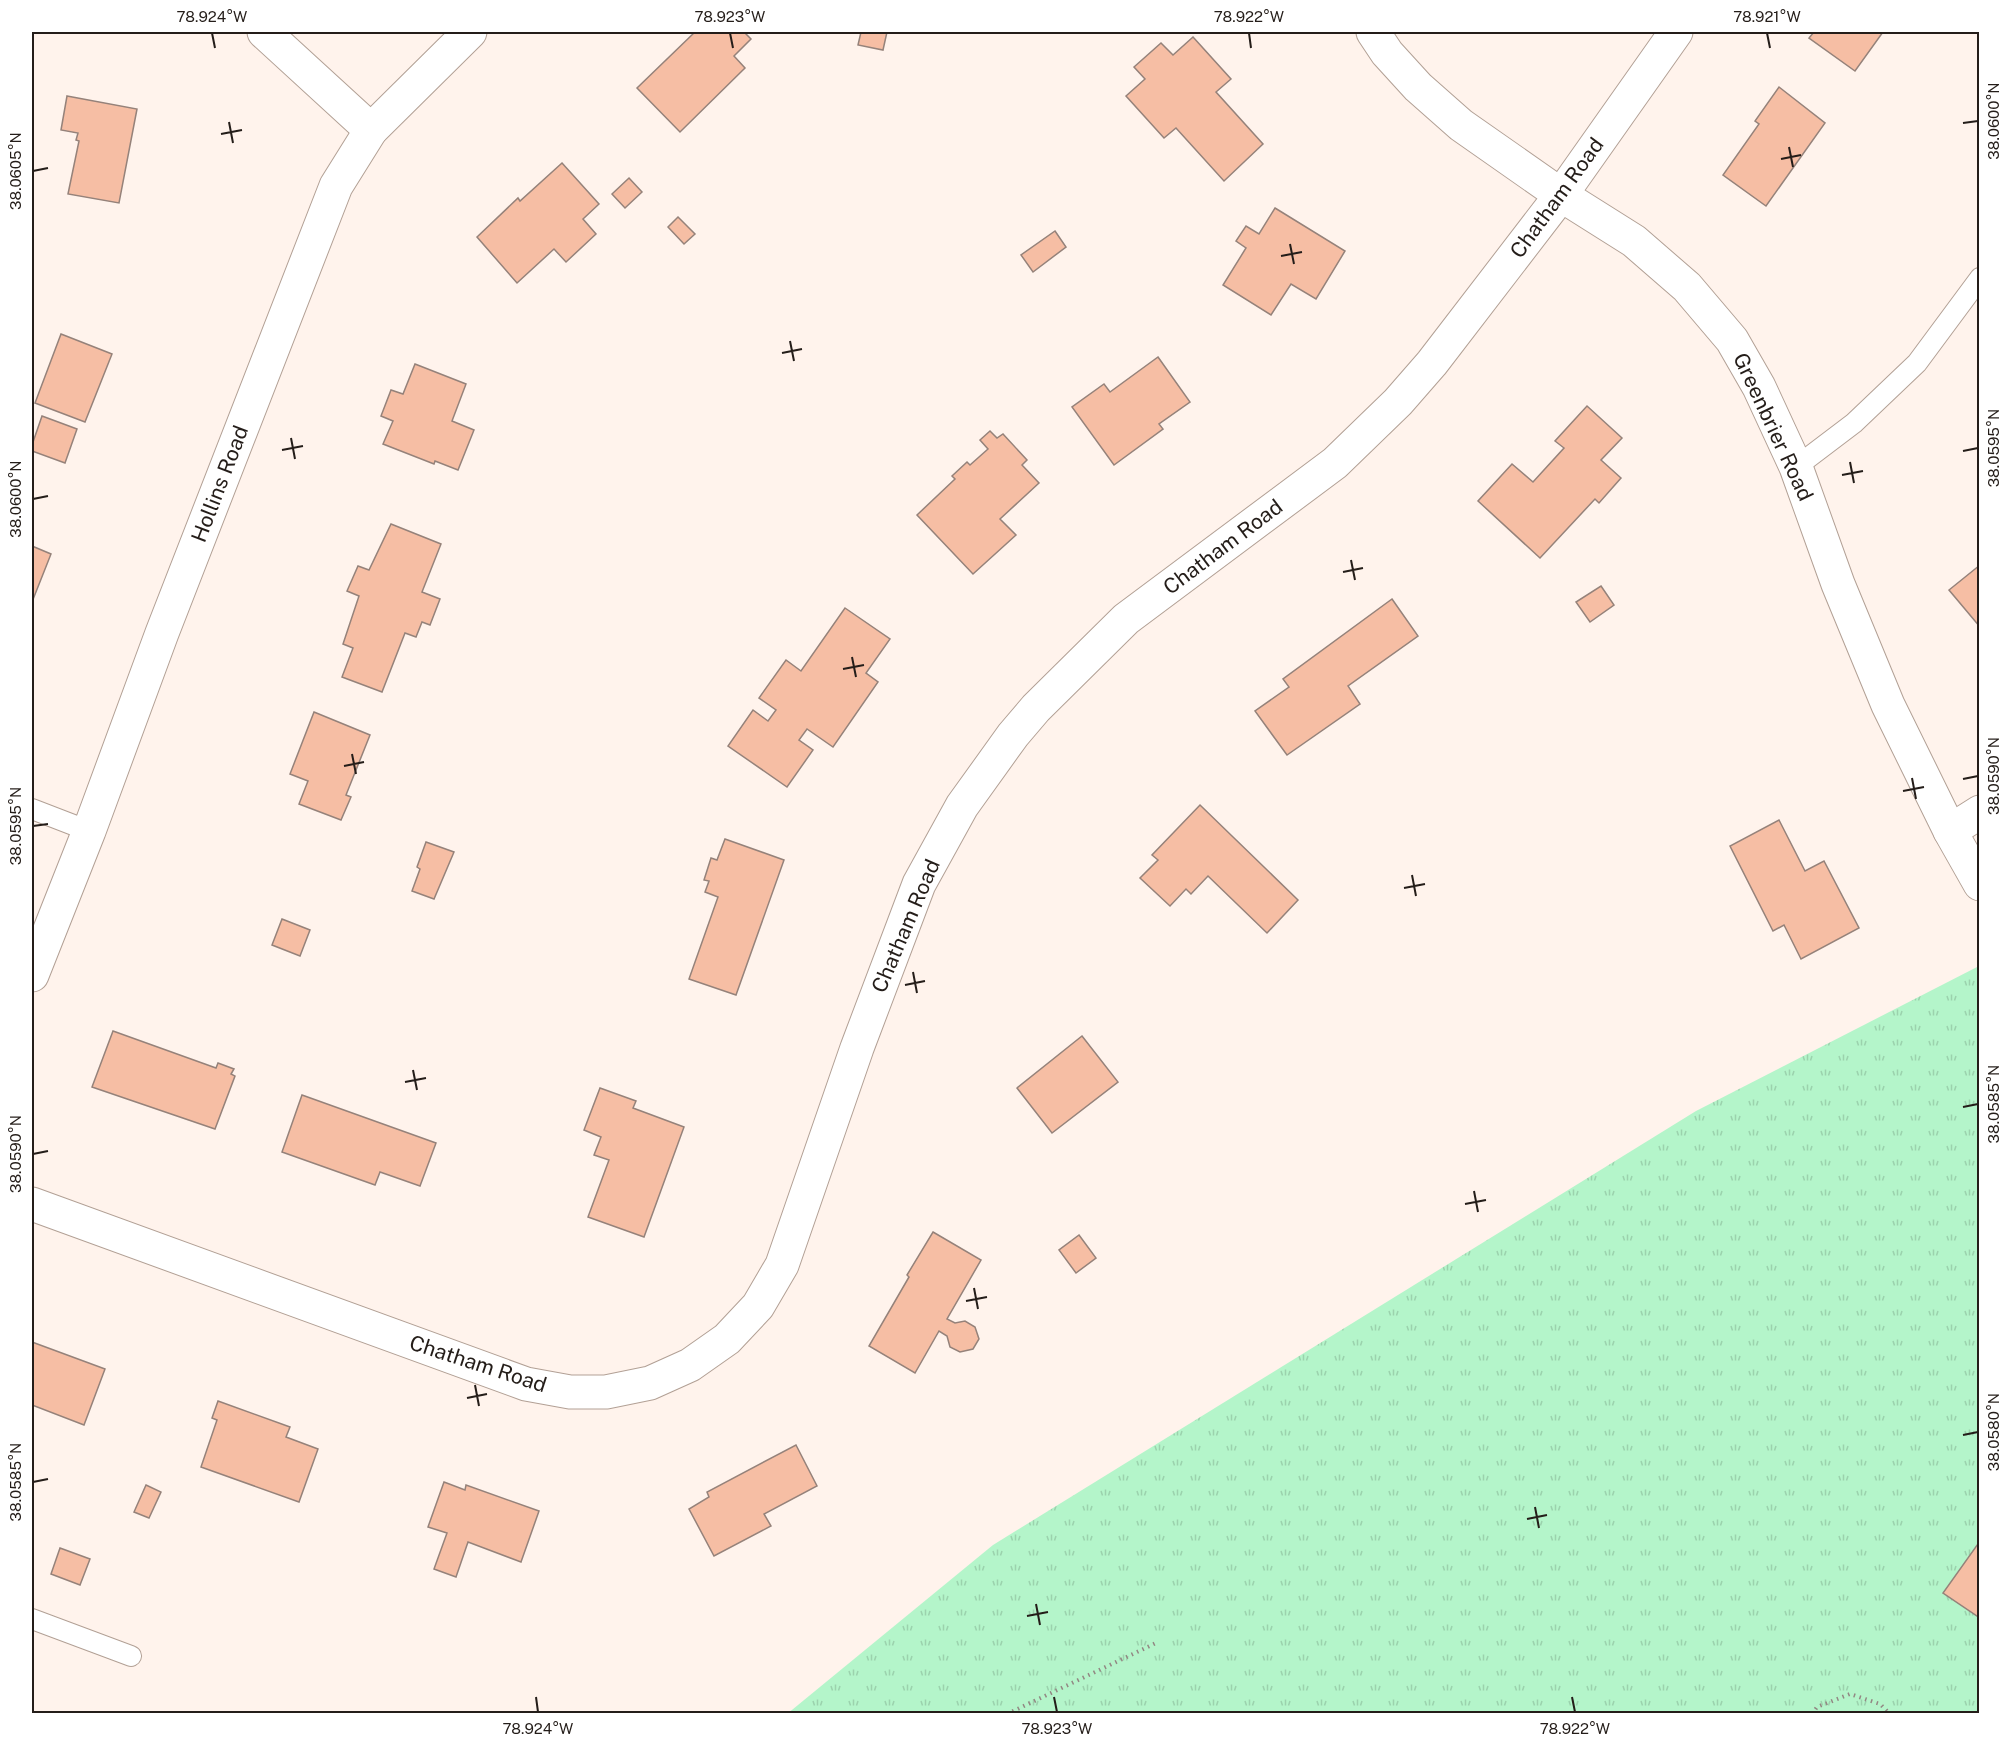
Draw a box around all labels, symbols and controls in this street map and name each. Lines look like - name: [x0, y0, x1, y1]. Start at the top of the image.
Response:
- text: 78.924°W: [177, 8, 247, 25]
- text: 78.923°W: [695, 8, 765, 25]
- text: 78.922°W: [1214, 8, 1284, 25]
- text: 78.921°W: [1733, 8, 1801, 25]
- text: 38.0600°N: [1985, 82, 2002, 160]
- text: 38.0605°N: [7, 132, 24, 210]
- street label: Chatham Road: [1505, 133, 1609, 263]
- street label: Greenbrier Road: [1728, 349, 1819, 505]
- text: 38.0595°N: [1985, 409, 2002, 487]
- street label: Hollins Road: [186, 422, 253, 546]
- text: 38.0600°N: [7, 460, 24, 538]
- street label: Chatham Road: [1158, 494, 1287, 599]
- text: 38.0590°N: [1985, 737, 2002, 815]
- text: 38.0595°N: [7, 787, 24, 865]
- street label: Chatham Road: [866, 855, 945, 996]
- text: 38.0585°N: [1985, 1065, 2002, 1143]
- text: 38.0590°N: [7, 1115, 24, 1193]
- street label: Chatham Road: [407, 1330, 550, 1397]
- text: 38.0580°N: [1985, 1393, 2002, 1471]
- text: 38.0585°N: [7, 1443, 24, 1521]
- text: 78.924°W: [503, 1720, 573, 1737]
- text: 78.923°W: [1022, 1720, 1092, 1737]
- text: 78.922°W: [1540, 1720, 1610, 1737]

